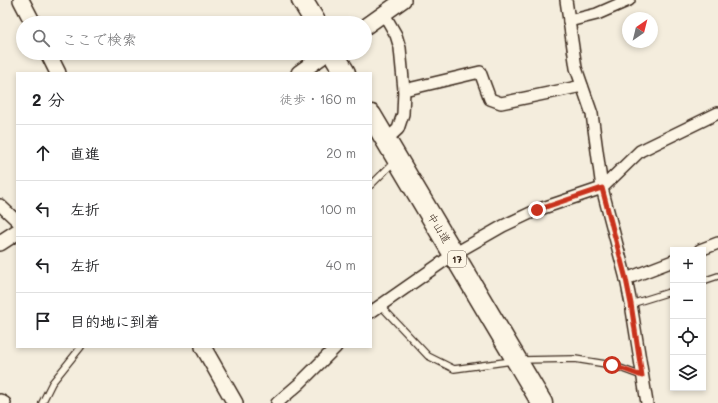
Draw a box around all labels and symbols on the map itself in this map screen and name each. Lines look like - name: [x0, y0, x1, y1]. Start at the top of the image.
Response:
- north arrow: [622, 12, 658, 48]
- route end: [528, 201, 546, 219]
- street label: 中山道: [425, 210, 454, 246]
- road number: 17: [448, 251, 466, 267]
- route start: [603, 356, 621, 374]

